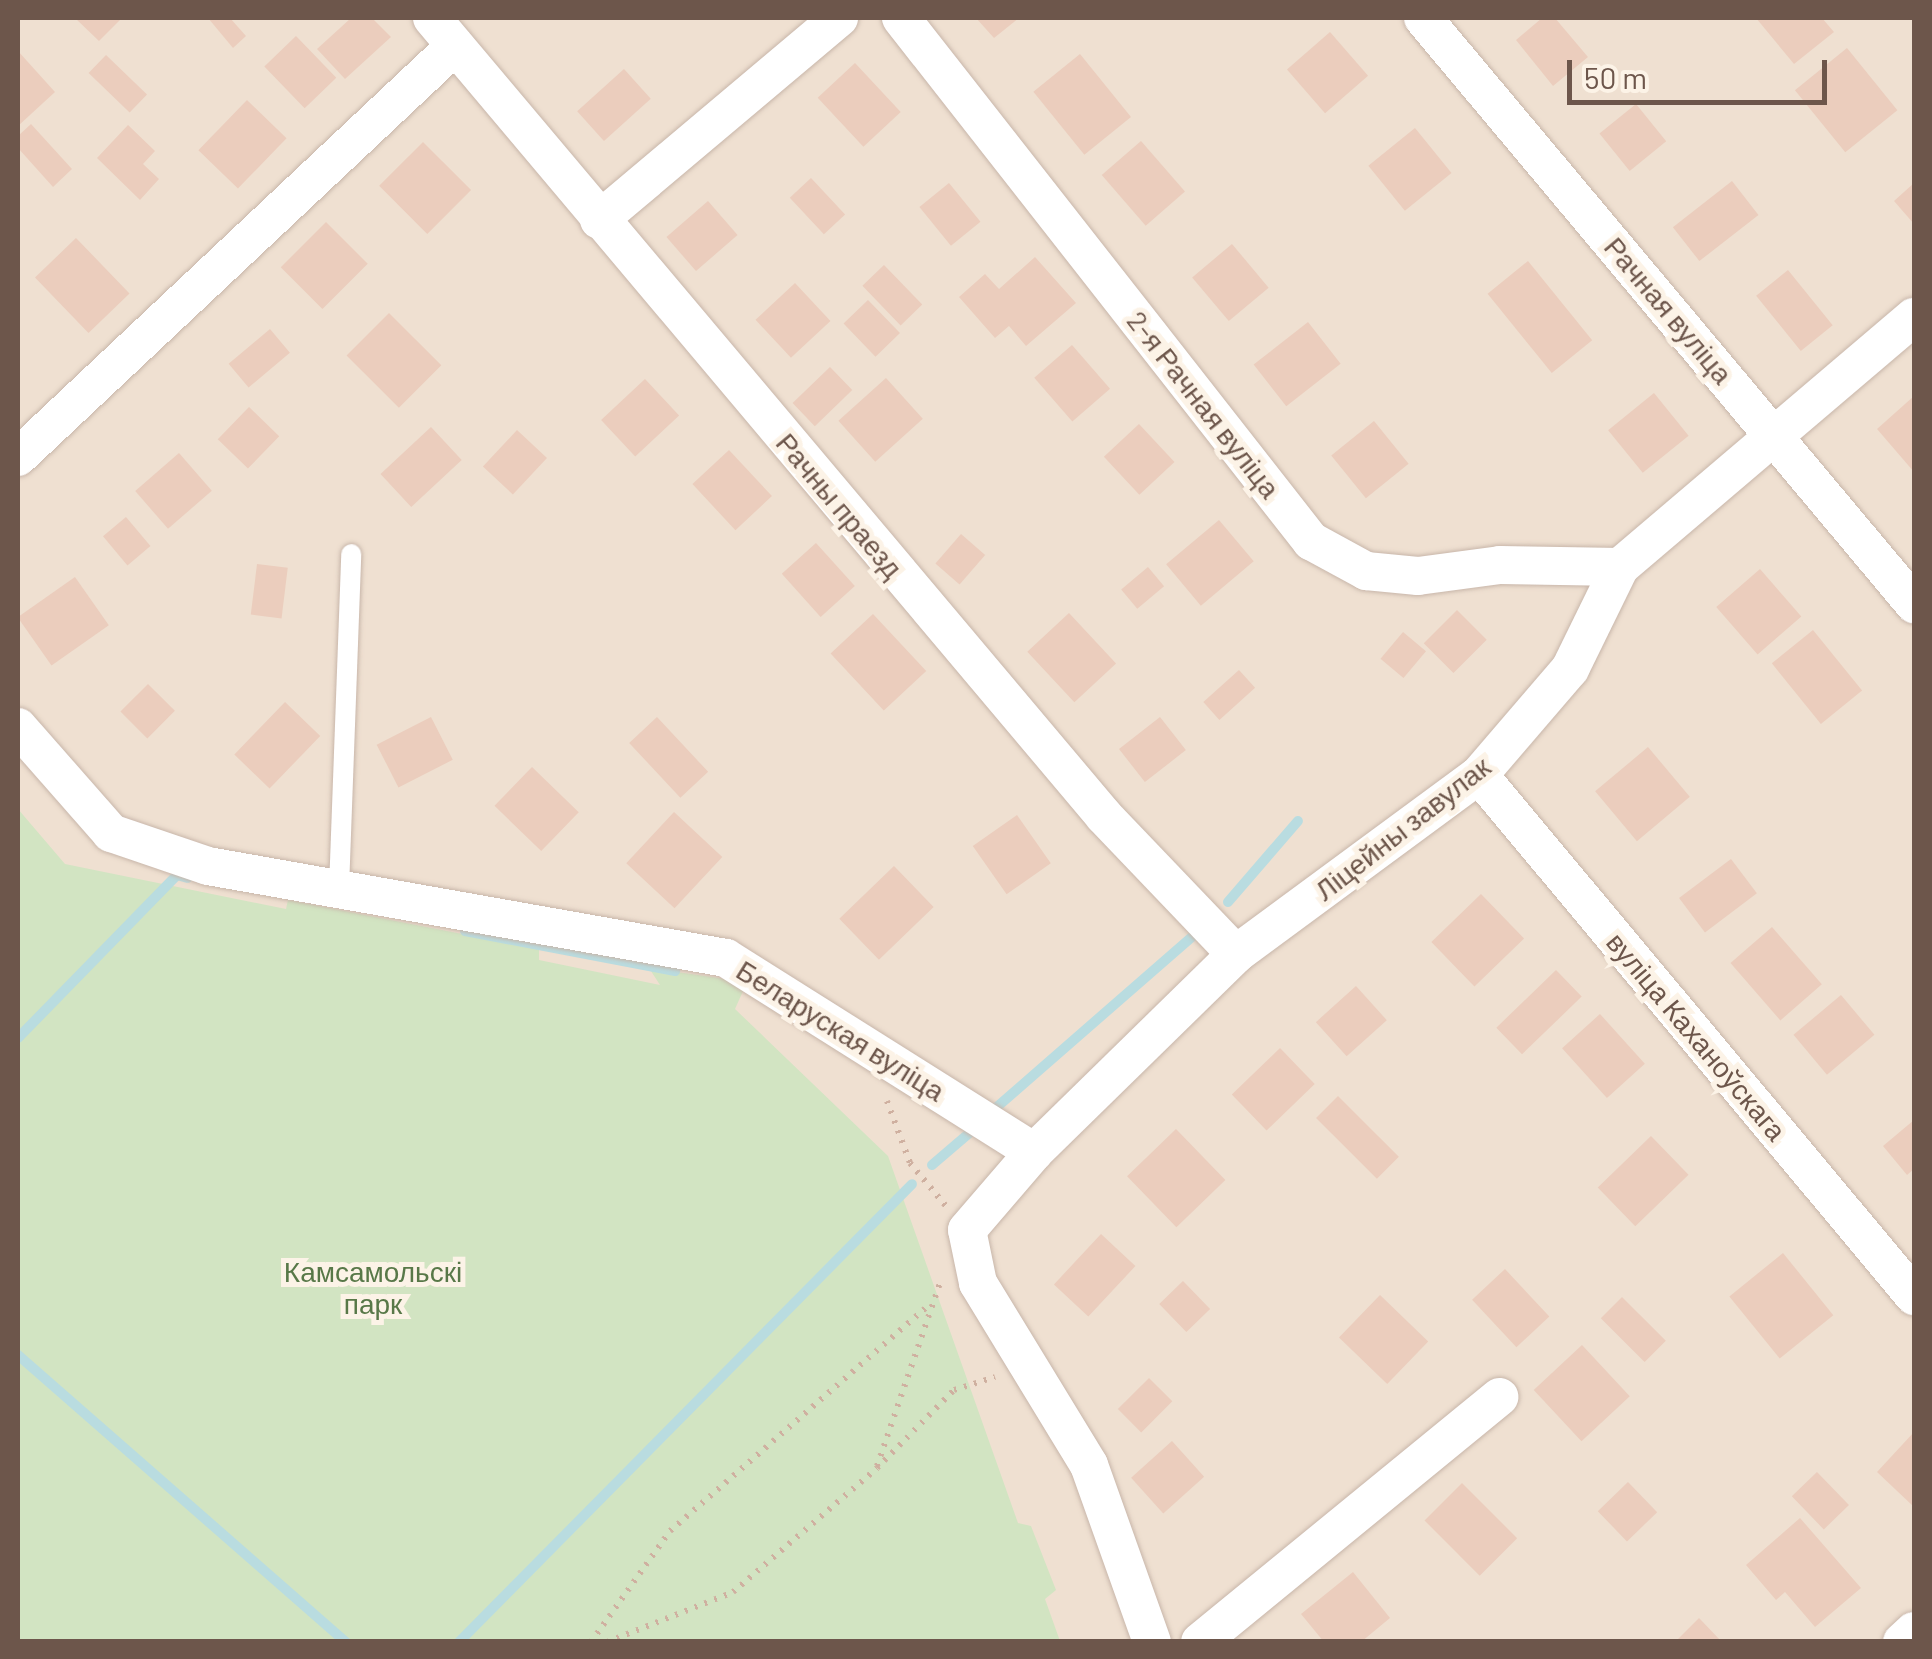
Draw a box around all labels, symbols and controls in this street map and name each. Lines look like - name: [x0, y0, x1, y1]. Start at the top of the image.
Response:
- scale bar: [1572, 40, 1832, 102]
- text: 50 m: [1584, 59, 1647, 95]
- street label: Рачная вуліца: [1598, 230, 1740, 390]
- street label: 2-я Рачная вуліца: [1121, 304, 1287, 504]
- street label: Рачны праезд: [770, 426, 910, 584]
- street label: Ліцейны завулак: [1308, 749, 1496, 907]
- street label: вуліца Каханоўскага: [1600, 925, 1794, 1147]
- street label: Беларуская вуліца: [731, 952, 951, 1108]
- park label: Камсамольскі парк: [284, 1254, 462, 1320]

